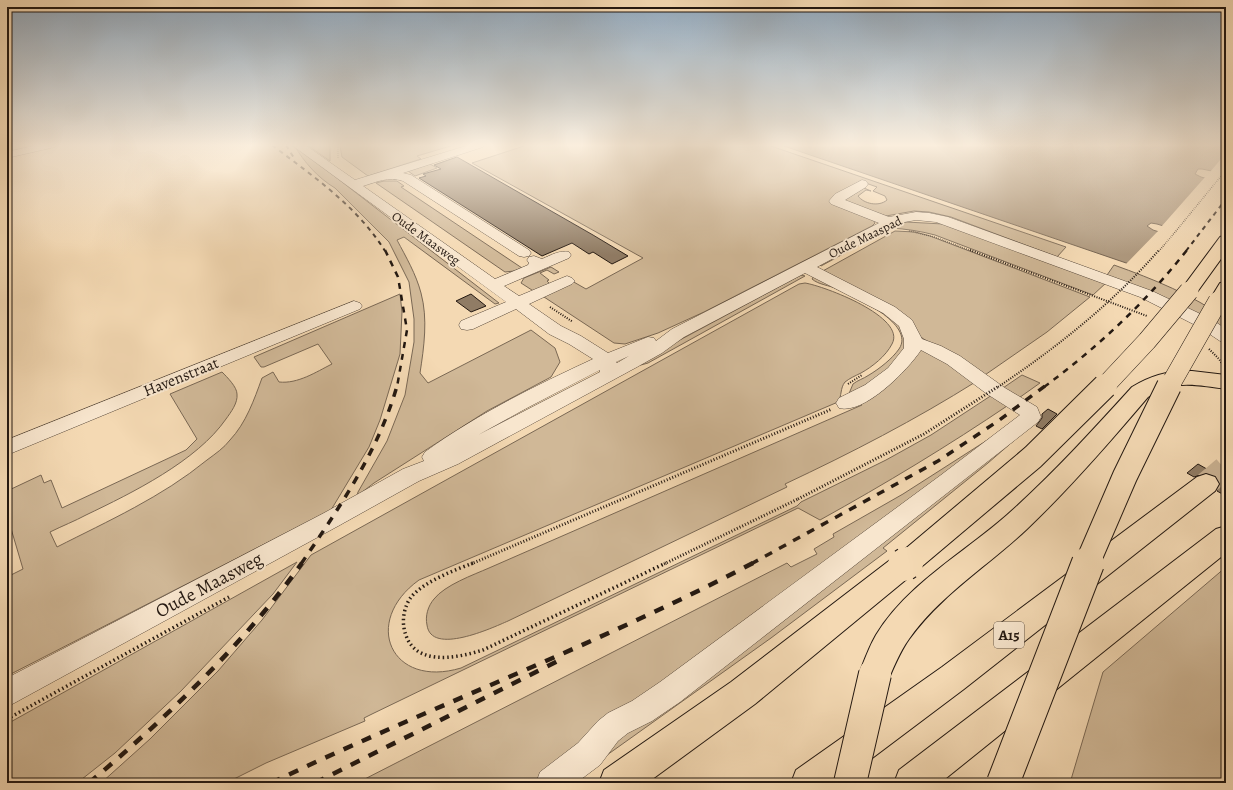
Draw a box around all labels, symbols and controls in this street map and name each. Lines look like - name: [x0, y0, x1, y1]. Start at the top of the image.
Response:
- street label: Oude Maasweg: [388, 207, 464, 269]
- street label: Oude Maaspad: [826, 212, 904, 262]
- street label: Havenstraat: [140, 352, 222, 402]
- street label: Oude Maasweg: [151, 546, 268, 624]
- road number: A15: [994, 622, 1024, 648]

